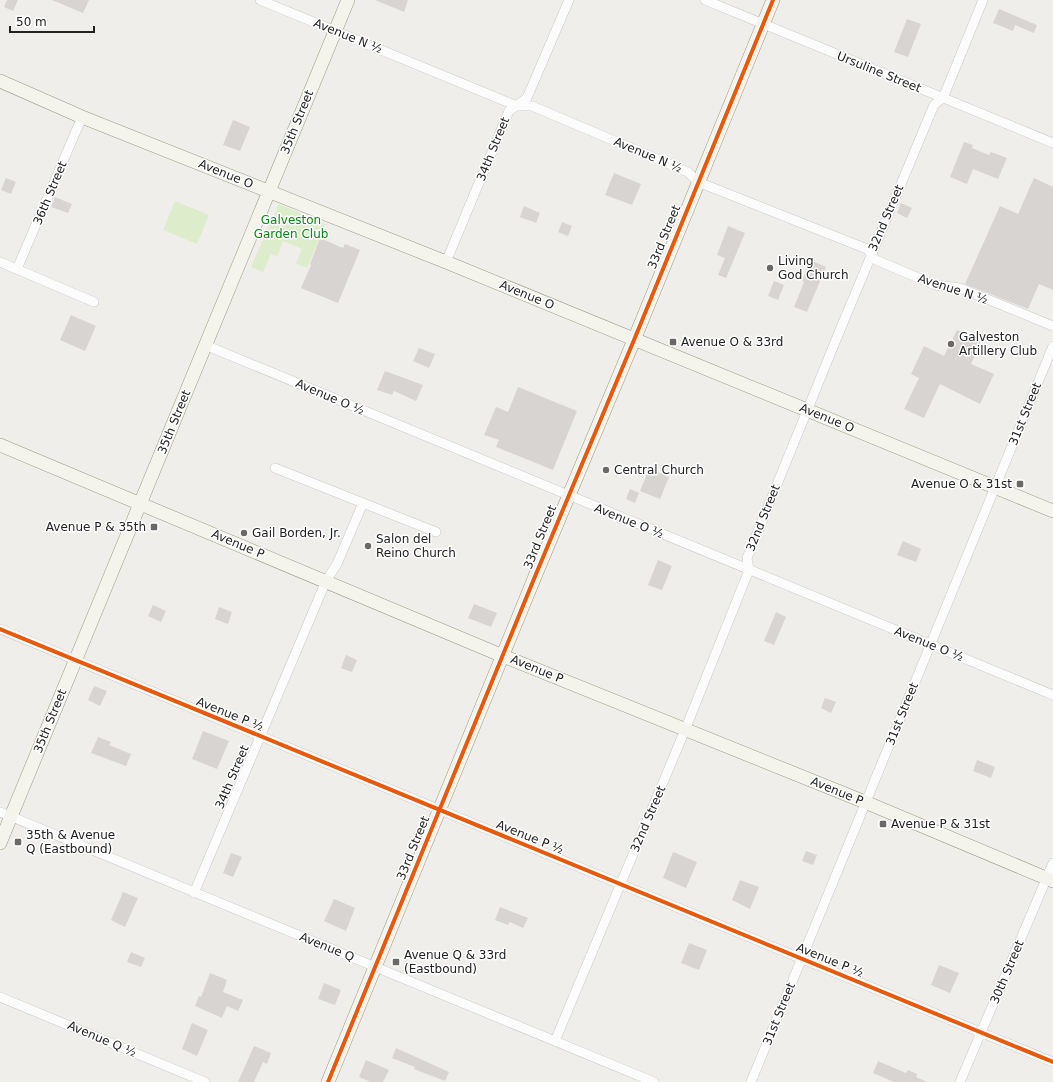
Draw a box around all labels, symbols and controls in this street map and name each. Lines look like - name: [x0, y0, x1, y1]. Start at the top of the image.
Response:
- scale bar: [10, 8, 94, 34]
- text: 50 m: [16, 15, 47, 29]
- street label: Avenue N ½: [312, 16, 384, 56]
- street label: Ursuline Street: [835, 49, 923, 95]
- street label: 35th Street: [278, 88, 316, 156]
- street label: 34th Street: [474, 115, 512, 183]
- street label: Avenue N ½: [612, 134, 684, 176]
- street label: Avenue O: [197, 157, 255, 191]
- street label: 36th Street: [30, 159, 70, 227]
- street label: 32nd Street: [866, 182, 906, 253]
- street label: 33rd Street: [645, 203, 683, 271]
- park label: Galveston Garden Club: [254, 213, 328, 241]
- place label: Living God Church: [778, 254, 849, 282]
- marker: Living God Church: [765, 263, 775, 273]
- street label: Avenue N ½: [916, 271, 990, 307]
- street label: Avenue O: [498, 278, 556, 312]
- place label: Galveston Artillery Club: [959, 330, 1037, 358]
- place label: Avenue O & 33rd: [681, 335, 783, 349]
- marker: Avenue O & 33rd: [668, 337, 678, 347]
- marker: Galveston Artillery Club: [946, 339, 956, 349]
- street label: Avenue O ½: [294, 376, 366, 418]
- street label: 31st Street: [1006, 380, 1044, 447]
- street label: 35th Street: [155, 388, 193, 456]
- street label: Avenue O: [798, 401, 856, 435]
- place label: Central Church: [614, 463, 704, 477]
- marker: Central Church: [601, 465, 611, 475]
- place label: Avenue O & 31st: [911, 477, 1012, 491]
- marker: Avenue O & 31st: [1015, 479, 1025, 489]
- street label: 32nd Street: [743, 482, 783, 553]
- street label: Avenue O ½: [592, 501, 666, 541]
- street label: 33rd Street: [521, 503, 559, 571]
- place label: Avenue P & 35th: [46, 520, 146, 534]
- marker: Avenue P & 35th: [149, 522, 159, 532]
- place label: Gail Borden, Jr.: [252, 526, 341, 540]
- street label: Avenue P: [210, 527, 266, 561]
- marker: Gail Borden, Jr.: [239, 528, 249, 538]
- place label: Salon del Reino Church: [376, 532, 456, 560]
- marker: Salon del Reino Church: [363, 541, 373, 551]
- street label: Avenue O ½: [892, 624, 966, 664]
- street label: Avenue P: [509, 652, 565, 686]
- street label: 31st Street: [883, 680, 921, 747]
- street label: 35th Street: [31, 687, 69, 755]
- street label: Avenue P ½: [194, 694, 266, 734]
- street label: 34th Street: [212, 743, 252, 811]
- street label: Avenue P: [809, 774, 865, 808]
- street label: 32nd Street: [628, 783, 668, 854]
- street label: 33rd Street: [394, 814, 432, 882]
- street label: Avenue P ½: [494, 817, 566, 857]
- place label: Avenue P & 31st: [891, 817, 990, 831]
- marker: Avenue P & 31st: [878, 819, 888, 829]
- place label: 35th & Avenue Q (Eastbound): [26, 828, 115, 856]
- marker: 35th & Avenue Q (Eastbound): [13, 837, 23, 847]
- street label: Avenue Q: [298, 930, 356, 964]
- street label: 30th Street: [987, 938, 1027, 1006]
- street label: Avenue P ½: [794, 940, 866, 980]
- place label: Avenue Q & 33rd (Eastbound): [404, 948, 506, 976]
- marker: Avenue Q & 33rd (Eastbound): [391, 957, 401, 967]
- street label: 31st Street: [760, 980, 798, 1047]
- street label: Avenue Q ½: [66, 1018, 138, 1060]

